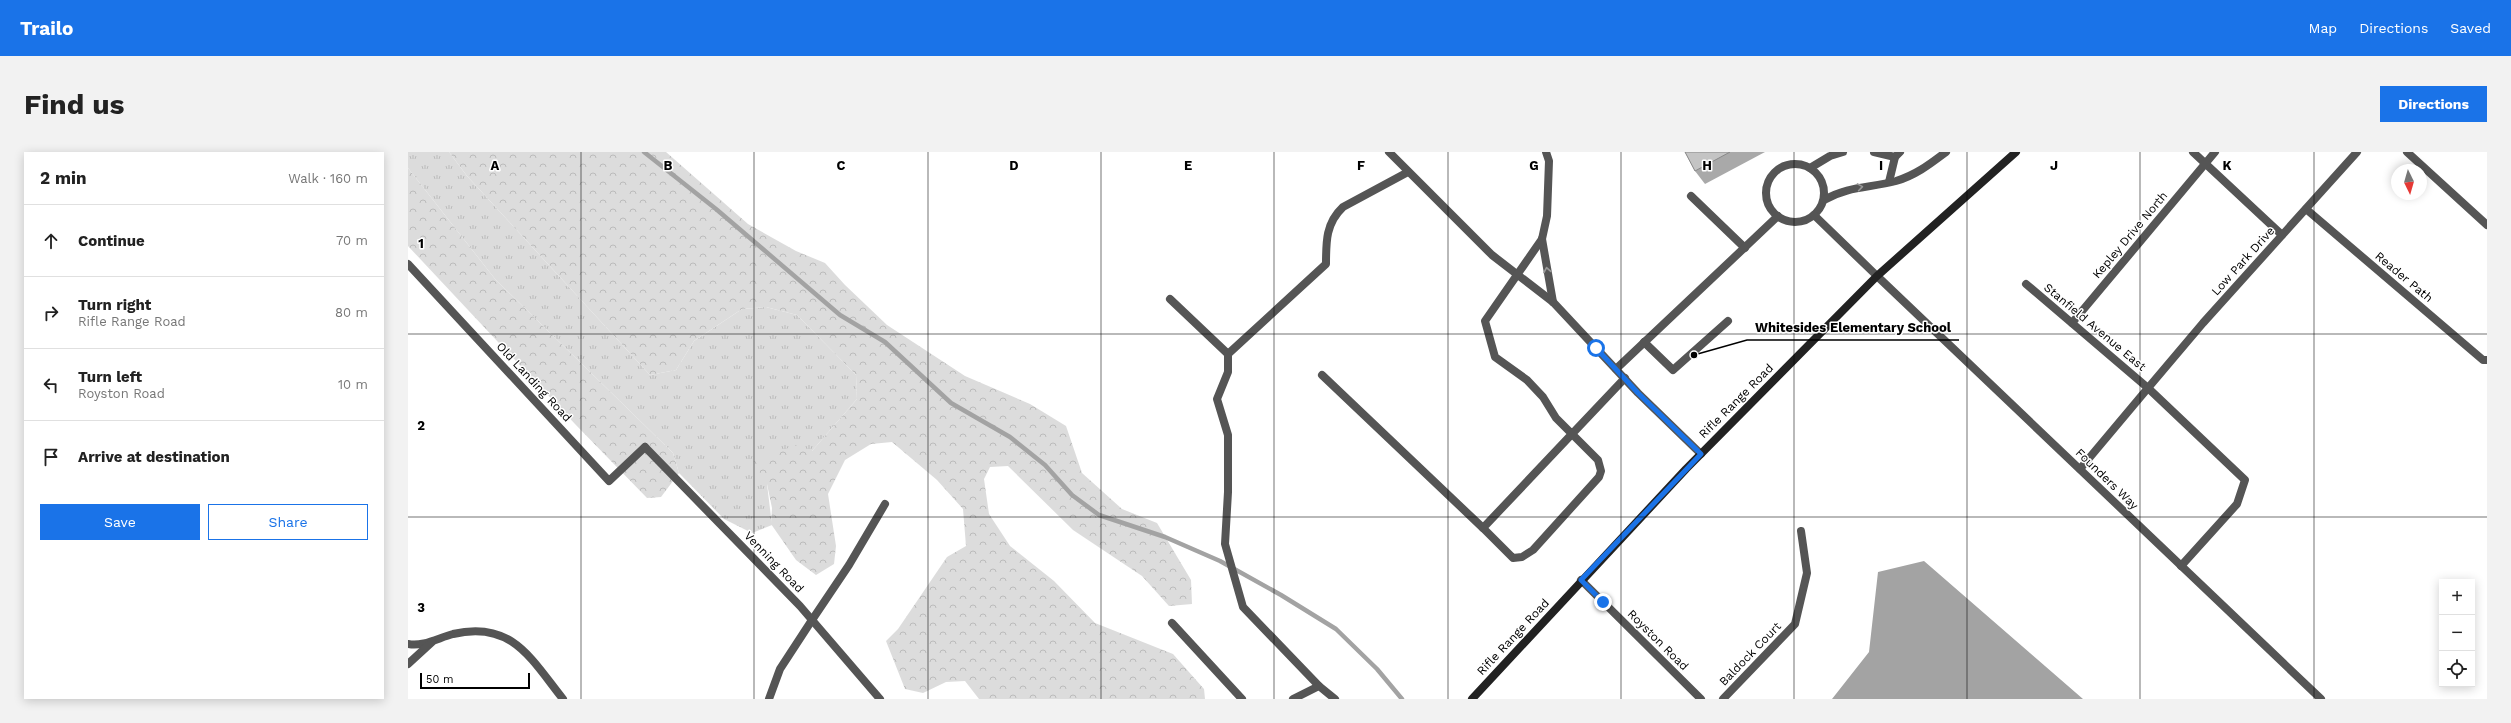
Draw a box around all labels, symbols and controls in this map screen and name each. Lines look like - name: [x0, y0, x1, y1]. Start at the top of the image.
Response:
- text: Trailo: [20, 17, 73, 40]
- text: Map: [2309, 20, 2337, 36]
- text: Directions: [2359, 20, 2428, 36]
- text: Saved: [2450, 20, 2491, 36]
- button: Directions: [2380, 86, 2487, 122]
- text: Find us: [24, 88, 124, 121]
- text: A: [491, 158, 500, 173]
- text: B: [664, 158, 673, 173]
- text: C: [837, 158, 846, 173]
- text: D: [1009, 158, 1019, 173]
- text: E: [1184, 158, 1192, 173]
- text: F: [1357, 158, 1365, 173]
- text: G: [1529, 158, 1539, 173]
- text: H: [1702, 158, 1712, 173]
- text: I: [1879, 158, 1883, 173]
- text: J: [2050, 158, 2058, 173]
- text: K: [2222, 158, 2232, 173]
- north arrow: [2391, 164, 2427, 200]
- text: 2 min: [40, 168, 86, 188]
- text: Walk · 160 m: [288, 171, 368, 186]
- one-way arrow: [1857, 183, 1863, 192]
- street label: Kepley Drive North: [2090, 189, 2170, 281]
- street label: Low Park Drive: [2209, 224, 2277, 298]
- icon: ahead: [40, 230, 62, 252]
- text: Continue: [78, 232, 145, 250]
- text: 70 m: [336, 233, 368, 248]
- text: 1: [418, 236, 424, 251]
- street label: Reader Path: [2372, 249, 2436, 305]
- one-way arrow: [1544, 267, 1552, 273]
- street label: Stanfield Avenue East: [2041, 280, 2149, 374]
- text: Turn right: [78, 296, 151, 314]
- icon: right: [40, 302, 62, 324]
- text: 80 m: [335, 305, 368, 320]
- text: Rifle Range Road: [78, 314, 186, 329]
- callout: Whitesides Elementary School: [1747, 315, 1959, 340]
- text: Whitesides Elementary School: [1755, 320, 1952, 335]
- street label: Old Landing Road: [494, 339, 574, 425]
- route start: [1587, 339, 1605, 357]
- street label: Rifle Range Road: [1696, 361, 1776, 441]
- text: Turn left: [78, 368, 142, 386]
- icon: left: [40, 374, 62, 396]
- text: 10 m: [338, 377, 368, 392]
- text: Royston Road: [78, 386, 165, 401]
- text: 2: [417, 418, 425, 433]
- icon: arrive: [40, 446, 62, 468]
- street label: Founders Way: [2073, 446, 2142, 513]
- text: Arrive at destination: [78, 448, 230, 466]
- button: Save: [40, 504, 200, 540]
- button: Share: [208, 504, 368, 540]
- street label: Venning Road: [741, 529, 807, 595]
- map controls: [2439, 579, 2475, 687]
- button: +: [2439, 579, 2475, 615]
- route end: [1594, 593, 1612, 611]
- street label: Rifle Range Road: [1474, 596, 1552, 678]
- text: 3: [417, 600, 425, 615]
- street label: Royston Road: [1625, 607, 1691, 673]
- button: −: [2439, 615, 2475, 651]
- street label: Baldock Court: [1716, 619, 1784, 689]
- button: locate: [2439, 651, 2475, 687]
- scale bar: [420, 671, 530, 690]
- text: 50 m: [426, 673, 453, 686]

